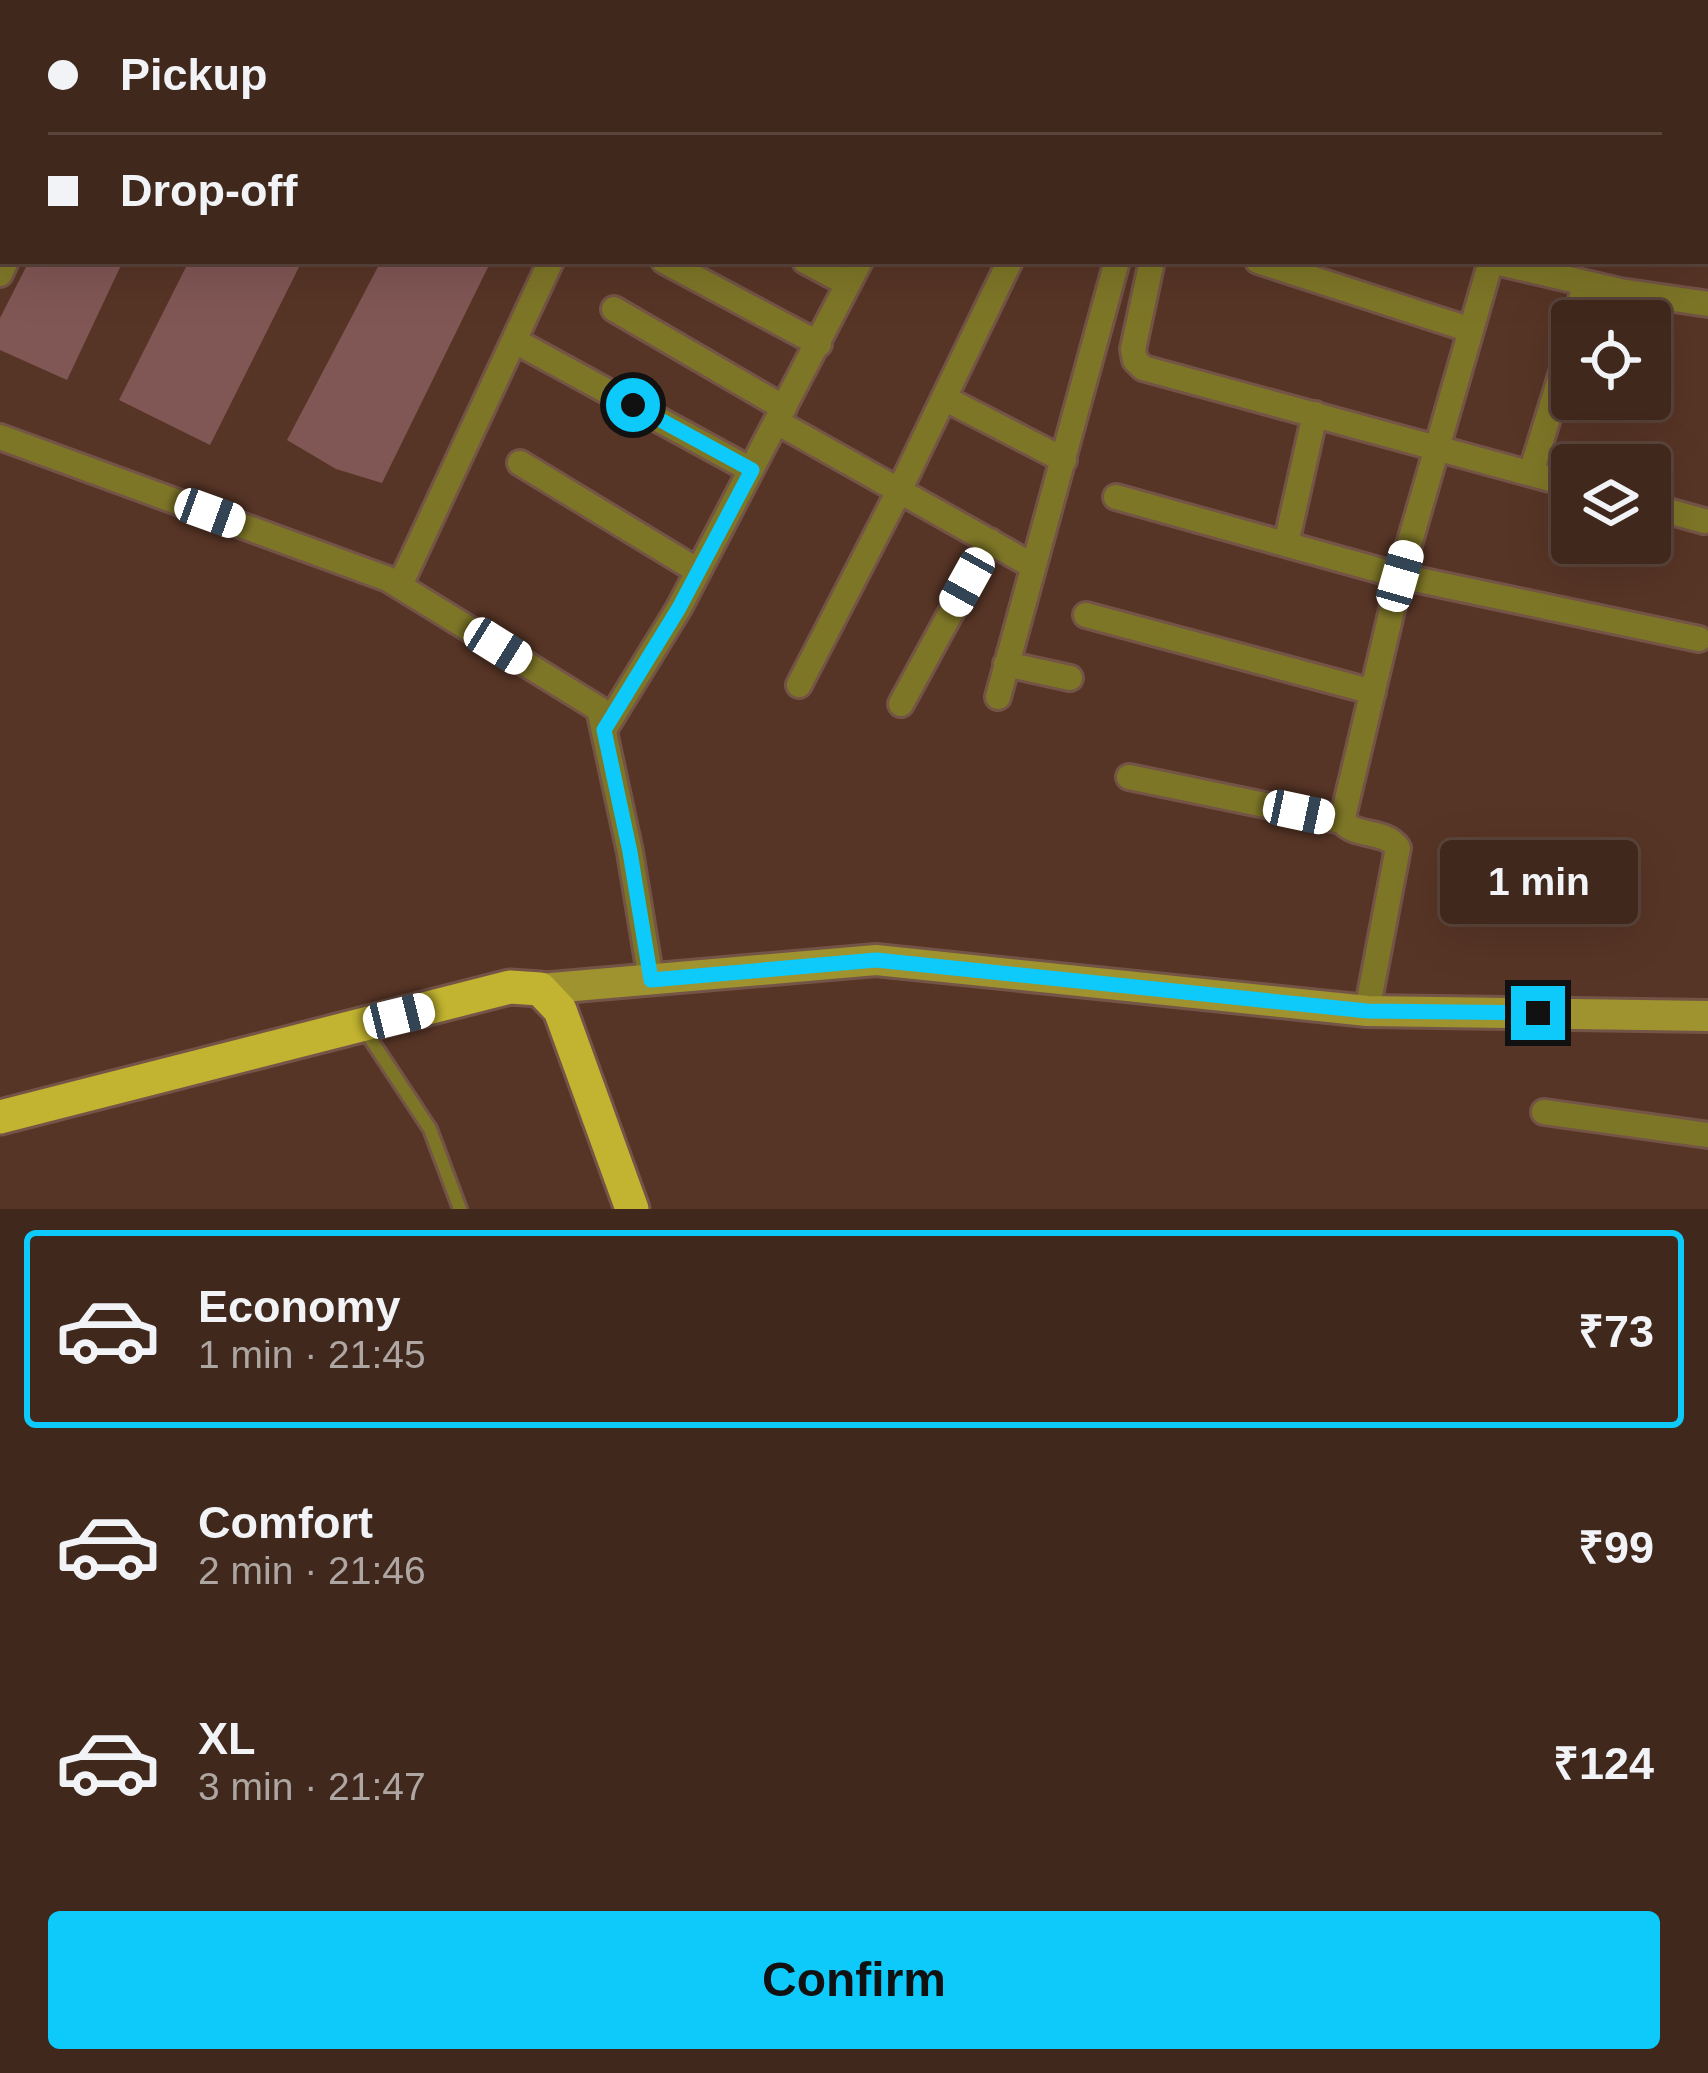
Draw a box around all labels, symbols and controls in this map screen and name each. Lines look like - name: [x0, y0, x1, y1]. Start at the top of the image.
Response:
- text: Pickup: [120, 49, 268, 100]
- text: Drop-off: [120, 165, 297, 216]
- map controls: [1551, 300, 1671, 564]
- button: locate: [1551, 300, 1671, 420]
- route start: [606, 378, 660, 432]
- button: layers: [1551, 444, 1671, 564]
- car: [170, 484, 250, 542]
- car: [1373, 536, 1427, 616]
- car: [934, 542, 1000, 622]
- car: [458, 612, 538, 680]
- car: [1260, 787, 1338, 837]
- callout: 1 min: [1439, 839, 1637, 923]
- text: 1 min: [1488, 860, 1590, 903]
- route end: [1511, 986, 1565, 1040]
- car: [360, 990, 438, 1042]
- icon: car: [54, 1275, 162, 1383]
- text: Economy: [198, 1281, 401, 1332]
- text: ₹73: [1578, 1306, 1654, 1357]
- text: 1 min · 21:45: [198, 1333, 426, 1376]
- icon: car: [54, 1491, 162, 1599]
- text: Comfort: [198, 1497, 373, 1548]
- text: ₹99: [1578, 1522, 1654, 1573]
- text: 2 min · 21:46: [198, 1549, 426, 1592]
- icon: car: [54, 1707, 162, 1815]
- text: XL: [198, 1713, 256, 1764]
- text: ₹124: [1553, 1738, 1654, 1789]
- text: 3 min · 21:47: [198, 1765, 426, 1808]
- button: Confirm: [48, 1911, 1660, 2049]

